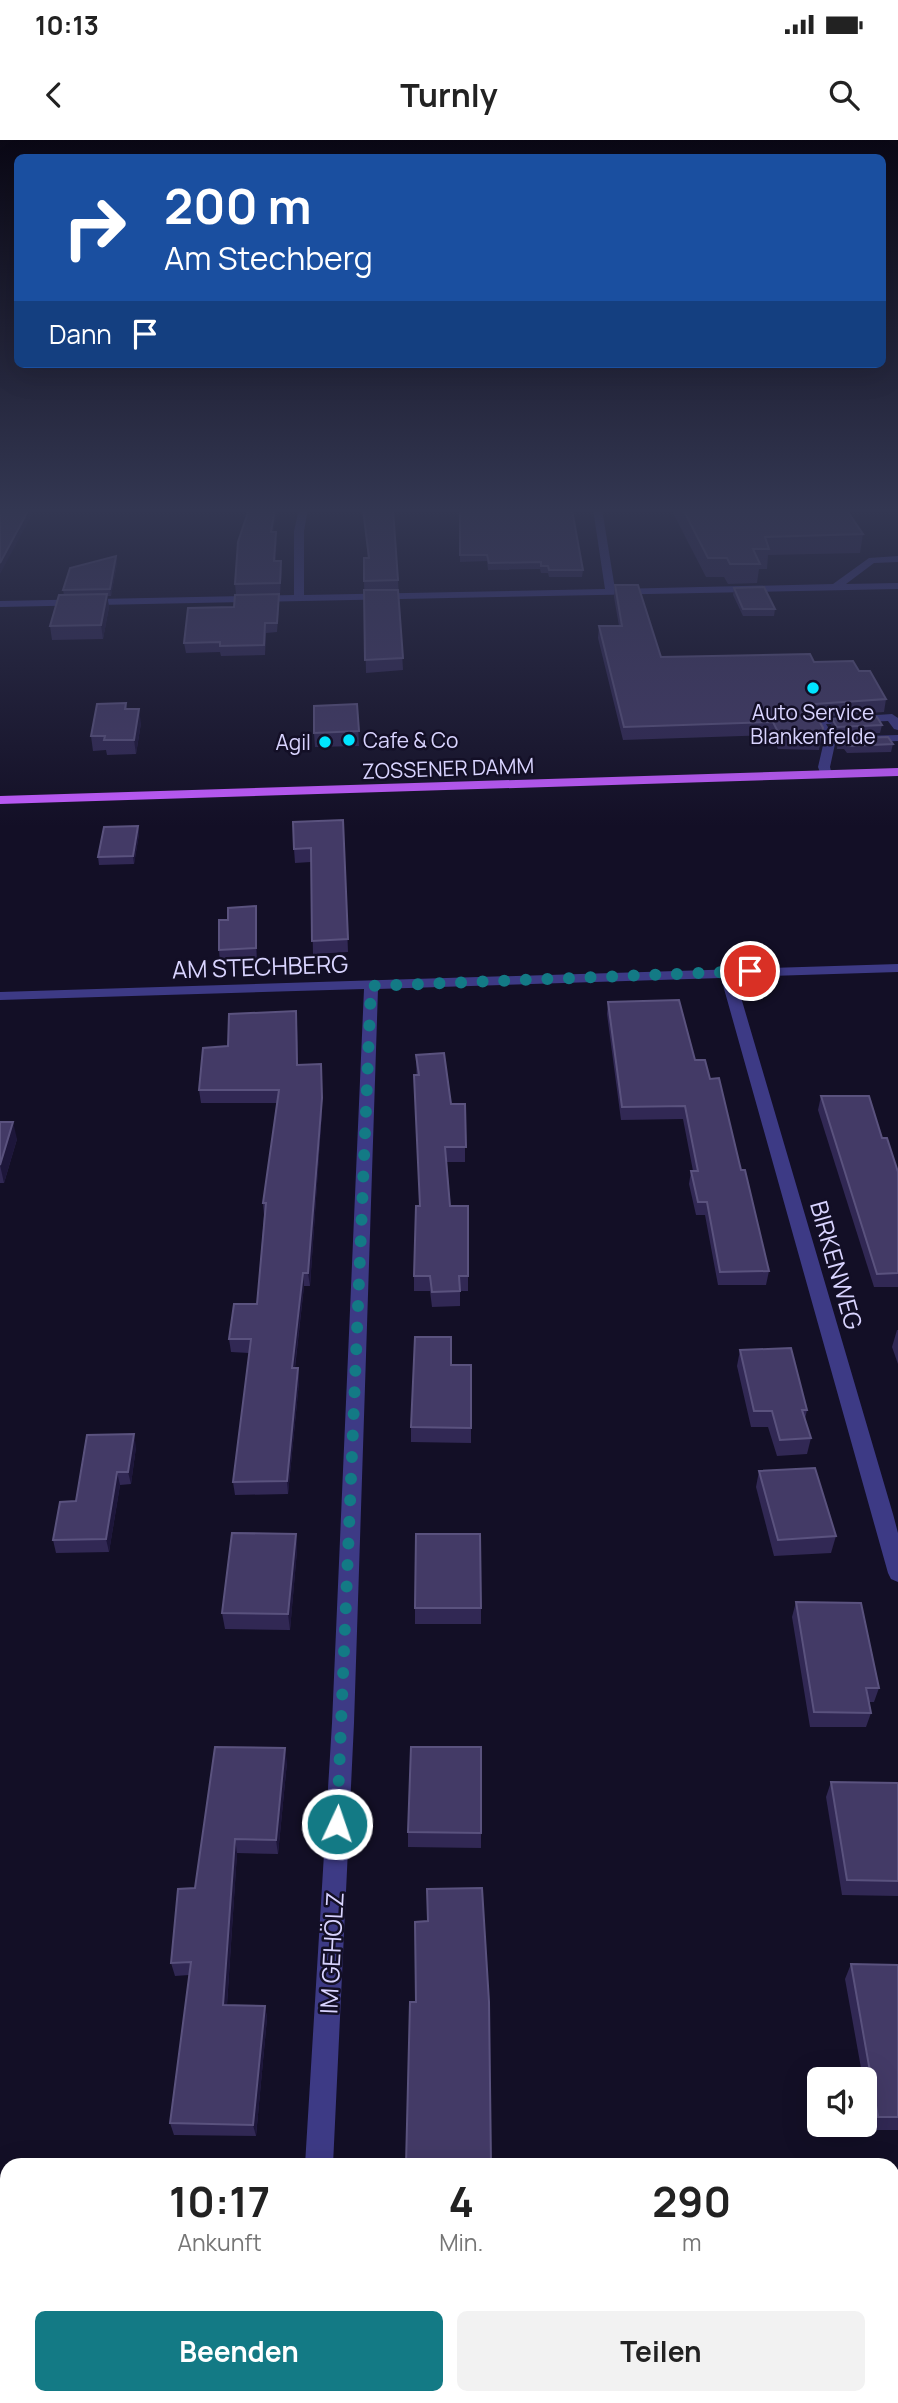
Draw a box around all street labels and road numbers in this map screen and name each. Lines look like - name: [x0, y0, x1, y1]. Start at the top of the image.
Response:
- street label: ZOSSENER DAMM: [361, 751, 535, 785]
- street label: AM STECHBERG: [171, 946, 349, 986]
- street label: BIRKENWEG: [803, 1197, 871, 1333]
- street label: IM GEHÖLZ: [311, 1891, 351, 2015]

